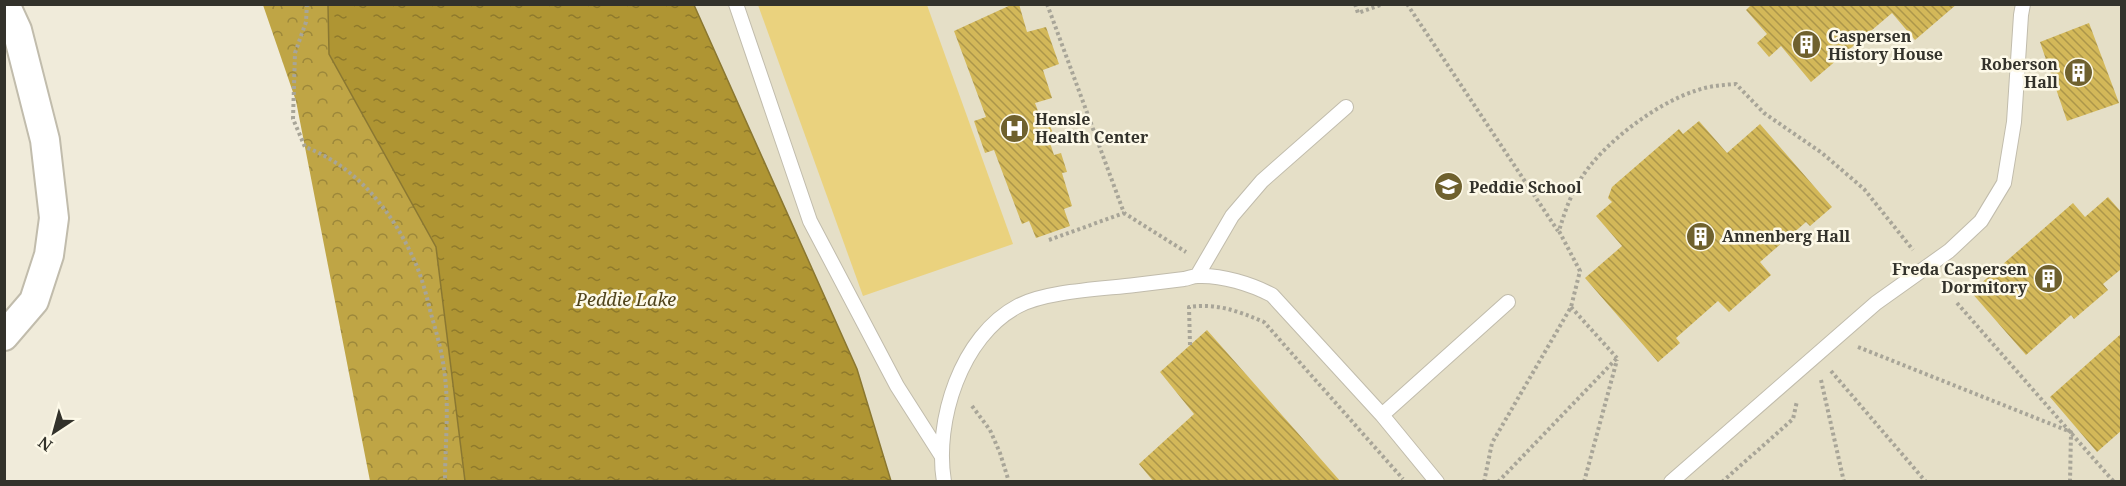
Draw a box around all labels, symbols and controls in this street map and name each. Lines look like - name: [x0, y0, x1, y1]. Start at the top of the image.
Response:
- place label: Caspersen History House: [1828, 25, 1943, 65]
- building icon: Caspersen History House: [1791, 29, 1823, 61]
- place label: Roberson Hall: [1981, 53, 2058, 93]
- building icon: Roberson Hall: [2063, 57, 2095, 89]
- place label: Hensle Health Center: [1035, 108, 1149, 148]
- hospital icon: Hensle Health Center: [998, 112, 1030, 144]
- school or university icon: Peddie School: [1432, 171, 1464, 203]
- place label: Peddie School: [1469, 176, 1582, 198]
- building icon: Annenberg Hall: [1685, 220, 1717, 252]
- place label: Annenberg Hall: [1722, 225, 1851, 247]
- place label: Freda Caspersen Dormitory: [1892, 258, 2028, 298]
- building icon: Freda Caspersen Dormitory: [2032, 262, 2064, 294]
- water label: Peddie Lake: [575, 287, 676, 311]
- north arrow: [24, 402, 84, 462]
- text: N: [33, 431, 57, 457]

